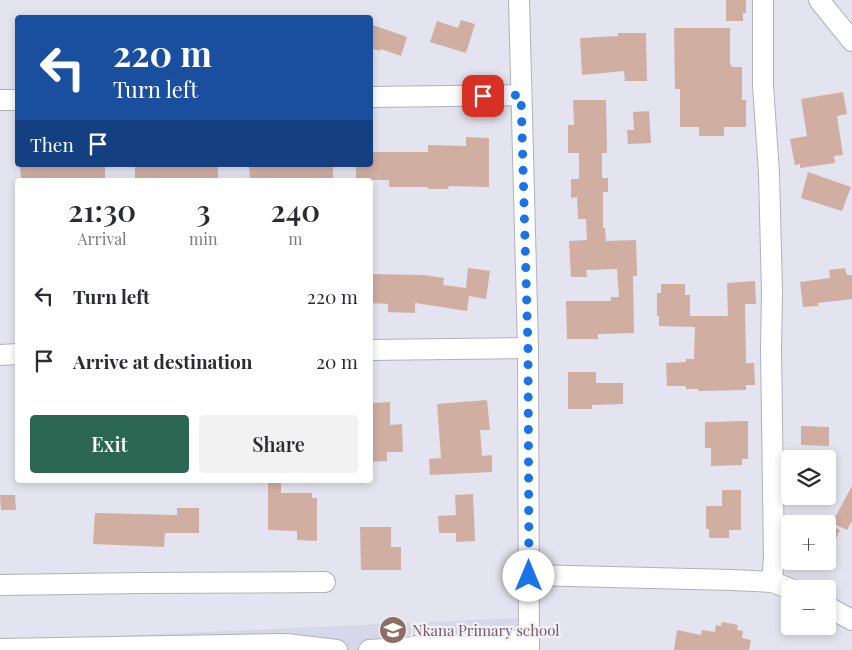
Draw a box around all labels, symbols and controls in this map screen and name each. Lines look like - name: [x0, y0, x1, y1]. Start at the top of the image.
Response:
- text: 220 m: [113, 29, 212, 76]
- icon: left: [30, 35, 95, 100]
- text: Turn left: [113, 74, 198, 104]
- pin: [462, 75, 504, 117]
- icon: arrive: [469, 82, 497, 110]
- icon: arrive: [84, 130, 112, 158]
- text: Then: [30, 131, 74, 157]
- text: 21:30: [68, 190, 136, 230]
- text: 3: [196, 190, 210, 230]
- text: 240: [270, 190, 320, 230]
- text: Arrival: [77, 228, 127, 249]
- text: min: [189, 228, 218, 249]
- text: m: [288, 228, 302, 249]
- icon: left: [30, 282, 58, 310]
- text: Turn left: [73, 283, 150, 309]
- text: 220 m: [307, 283, 358, 309]
- icon: arrive: [30, 347, 58, 375]
- text: Arrive at destination: [73, 348, 253, 374]
- text: 20 m: [316, 348, 358, 374]
- button: Exit: [30, 415, 189, 473]
- button: Share: [199, 415, 358, 473]
- map controls: [781, 450, 836, 635]
- button: layers: [781, 450, 836, 505]
- button: +: [781, 515, 836, 570]
- position arrow: [502, 549, 554, 601]
- button: −: [781, 580, 836, 635]
- school or university icon: Nkana Primary school: [378, 615, 408, 645]
- place label: Nkana Primary school: [412, 620, 560, 640]

